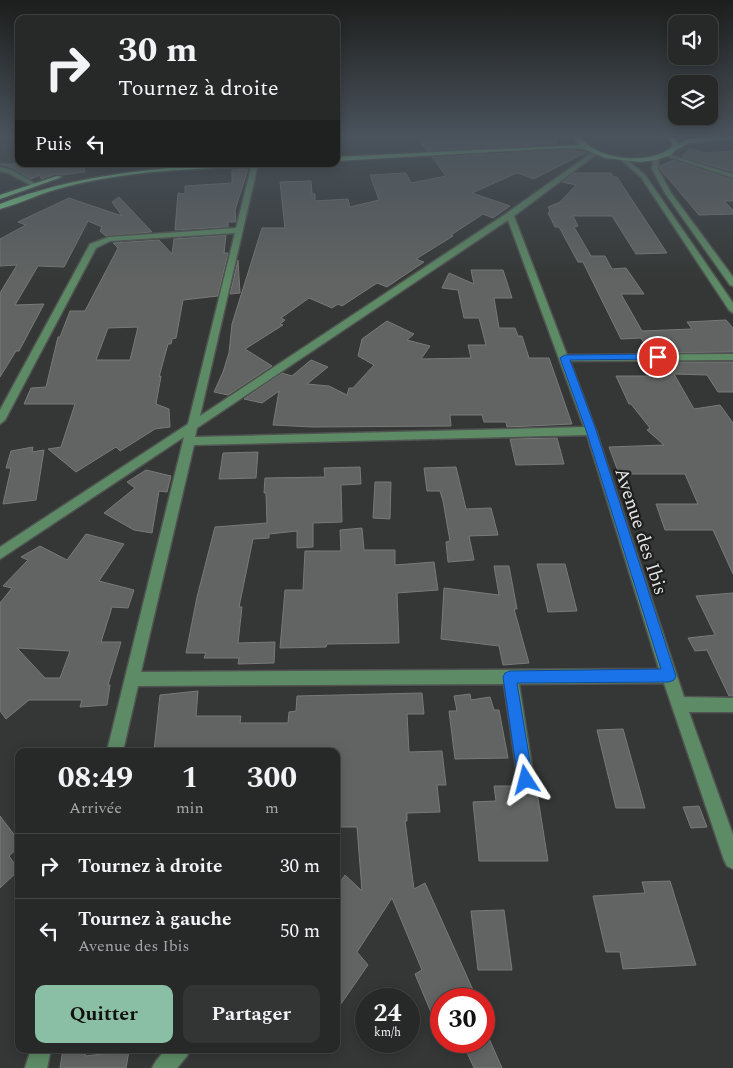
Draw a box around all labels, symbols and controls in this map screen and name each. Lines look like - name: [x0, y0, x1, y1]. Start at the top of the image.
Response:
- map controls: [668, 15, 718, 125]
- button: sound: [668, 15, 718, 65]
- text: 30 m: [118, 24, 198, 77]
- icon: right: [35, 35, 100, 100]
- text: Tournez à droite: [118, 72, 279, 105]
- button: layers: [668, 75, 718, 125]
- text: Puis: [35, 130, 72, 159]
- icon: left: [82, 130, 110, 158]
- pin: [637, 336, 679, 378]
- icon: arrive: [644, 343, 672, 371]
- street label: Avenue des Ibis: [606, 464, 675, 599]
- position arrow: [499, 753, 551, 805]
- text: 08:49: [58, 755, 133, 801]
- text: 1: [181, 755, 198, 801]
- text: 300: [247, 755, 297, 801]
- text: Arrivée: [69, 796, 122, 820]
- text: min: [176, 796, 204, 820]
- text: m: [265, 796, 279, 820]
- icon: right: [35, 852, 63, 880]
- text: Tournez à droite: [78, 852, 222, 881]
- text: 30 m: [280, 852, 320, 881]
- text: Tournez à gauche: [78, 905, 231, 934]
- icon: left: [35, 917, 63, 945]
- text: 50 m: [280, 917, 320, 946]
- text: Avenue des Ibis: [78, 934, 190, 958]
- button: Quitter: [35, 985, 173, 1043]
- button: Partager: [183, 985, 320, 1043]
- speed limit sign: 30: [430, 988, 495, 1053]
- text: 24: [373, 995, 402, 1033]
- text: km/h: [374, 1023, 401, 1042]

